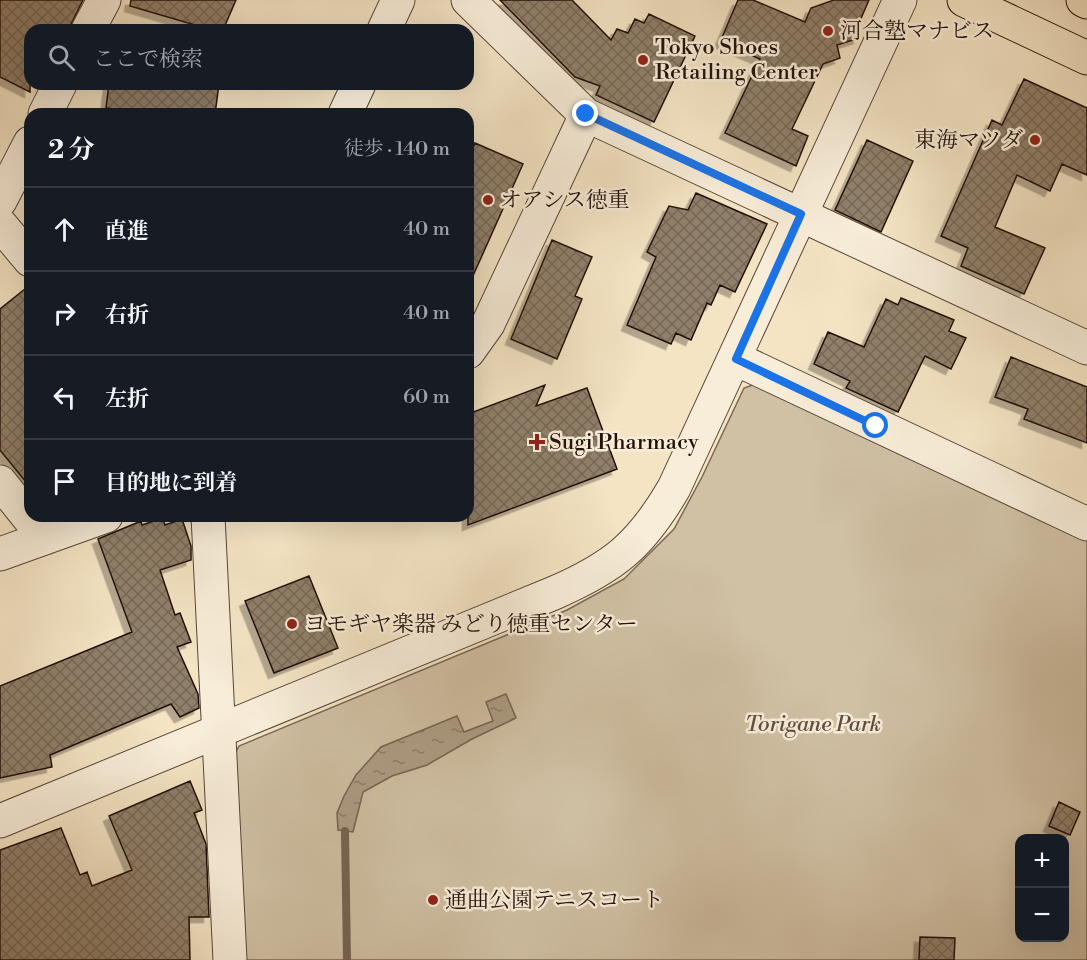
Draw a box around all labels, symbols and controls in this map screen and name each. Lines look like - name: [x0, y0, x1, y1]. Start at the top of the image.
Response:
- place label: 河合塾マナビス: [840, 18, 994, 45]
- search box: [24, 24, 474, 90]
- marker: 河合塾マナビス: [821, 24, 835, 38]
- place label: Tokyo Shoes Retailing Center: [655, 34, 818, 86]
- icon: search: [45, 41, 78, 74]
- text: ここで検索: [93, 46, 203, 73]
- marker: Tokyo Shoes Retailing Center: [636, 53, 650, 67]
- route end: [572, 100, 598, 126]
- place label: 東海マツダ: [914, 127, 1023, 154]
- marker: 東海マツダ: [1028, 133, 1042, 147]
- text: 2 分: [48, 134, 94, 166]
- text: 徒歩 · 140 m: [344, 137, 450, 162]
- place label: オアシス徳重: [500, 187, 630, 214]
- marker: オアシス徳重: [481, 193, 495, 207]
- icon: ahead: [48, 213, 81, 246]
- text: 40 m: [403, 217, 450, 242]
- text: 直進: [105, 218, 149, 245]
- icon: right: [48, 297, 81, 330]
- text: 40 m: [403, 301, 450, 326]
- text: 右折: [105, 302, 149, 329]
- icon: left: [48, 381, 81, 414]
- text: 60 m: [403, 385, 450, 410]
- text: 左折: [105, 386, 149, 413]
- route start: [862, 412, 888, 438]
- place label: Sugi Pharmacy: [549, 429, 699, 456]
- marker: Sugi Pharmacy: [530, 435, 544, 449]
- icon: arrive: [48, 465, 81, 498]
- text: 目的地に到着: [105, 470, 237, 497]
- place label: ヨモギヤ楽器 みどり徳重センター: [304, 611, 638, 638]
- marker: ヨモギヤ楽器 みどり徳重センター: [285, 617, 299, 631]
- park label: Torigane Park: [745, 711, 881, 738]
- map controls: [1015, 834, 1069, 942]
- button: +: [1015, 834, 1069, 888]
- place label: 通曲公園テニスコート: [445, 887, 664, 914]
- button: −: [1015, 888, 1069, 942]
- marker: 通曲公園テニスコート: [426, 893, 440, 907]

